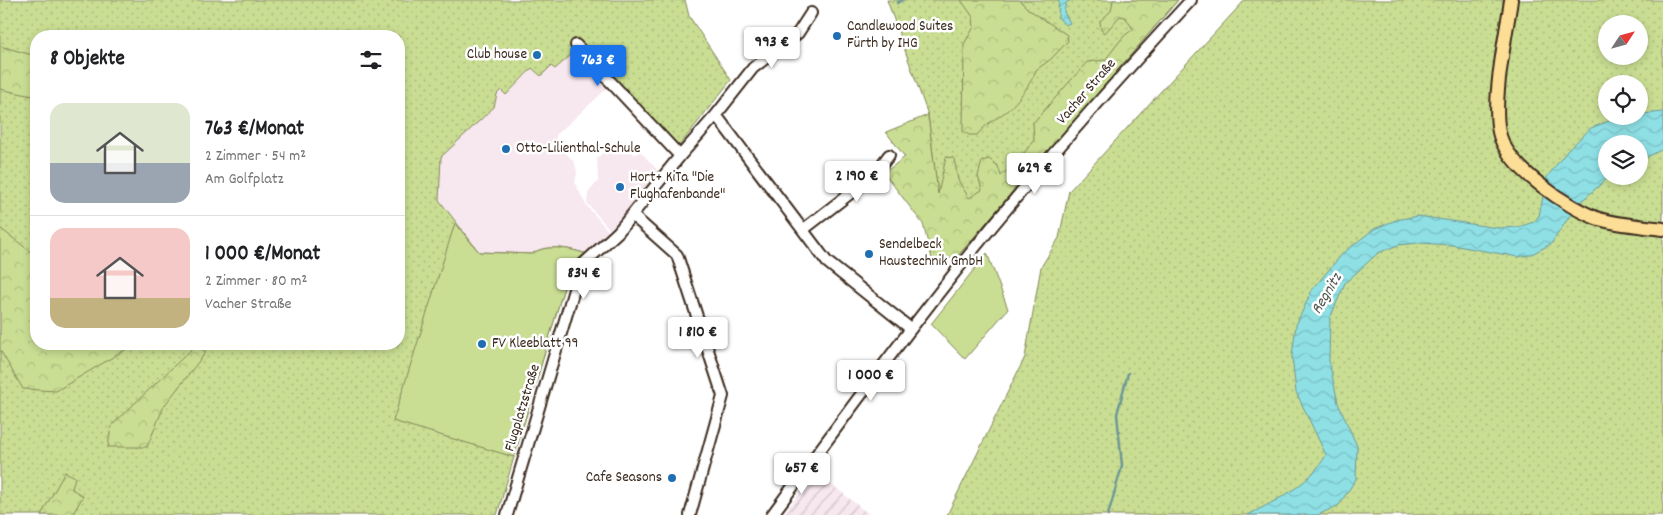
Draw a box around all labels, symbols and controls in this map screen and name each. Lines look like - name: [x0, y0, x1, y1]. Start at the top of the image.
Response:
- north arrow: [1598, 15, 1648, 65]
- map controls: [1598, 15, 1648, 185]
- place label: Candlewood Suites Fürth by IHG: [847, 16, 953, 55]
- pin: 993 €: [737, 27, 807, 69]
- marker: Candlewood Suites Fürth by IHG: [831, 30, 843, 42]
- text: 993 €: [755, 31, 789, 54]
- place label: Club house: [467, 44, 527, 66]
- pin: 763 €: [563, 44, 633, 87]
- text: 8 Objekte: [50, 45, 125, 75]
- icon: filters: [357, 46, 385, 74]
- marker: Club house: [531, 49, 543, 61]
- text: 763 €: [581, 49, 615, 72]
- street label: Vacher Straße: [1052, 54, 1122, 130]
- button: locate: [1598, 75, 1648, 125]
- text: 763 €/Monat: [205, 115, 304, 145]
- icon: home: [90, 123, 150, 183]
- button: layers: [1598, 135, 1648, 185]
- place label: Otto-Lilienthal-Schule: [516, 138, 641, 160]
- marker: Otto-Lilienthal-Schule: [500, 143, 512, 155]
- text: 2 Zimmer · 54 m²: [205, 145, 306, 168]
- pin: 629 €: [1000, 152, 1070, 195]
- text: 629 €: [1018, 157, 1052, 180]
- pin: 2 190 €: [811, 160, 903, 203]
- text: 2 190 €: [836, 165, 878, 188]
- place label: Hort+ KiTa "Die Flughafenbande": [630, 167, 725, 206]
- text: Am Golfplatz: [205, 168, 284, 191]
- marker: Hort+ KiTa "Die Flughafenbande": [614, 181, 626, 193]
- place label: Sendelbeck Haustechnik GmbH: [879, 234, 983, 273]
- text: 1 000 €/Monat: [205, 240, 320, 270]
- icon: home: [90, 248, 150, 308]
- marker: Sendelbeck Haustechnik GmbH: [863, 248, 875, 260]
- pin: 834 €: [549, 258, 619, 300]
- text: 834 €: [568, 262, 600, 285]
- water label: Regnitz: [1306, 268, 1349, 319]
- text: 2 Zimmer · 80 m²: [205, 270, 307, 293]
- text: Vacher Straße: [205, 293, 292, 316]
- pin: 1 810 €: [652, 316, 744, 359]
- text: 1 810 €: [679, 321, 717, 344]
- place label: FV Kleeblatt 99: [492, 333, 578, 355]
- marker: FV Kleeblatt 99: [476, 338, 488, 350]
- pin: 1 000 €: [825, 360, 917, 402]
- street label: Flugplatzstraße: [499, 361, 547, 454]
- text: 1 000 €: [848, 364, 894, 387]
- pin: 657 €: [767, 452, 837, 495]
- text: 657 €: [785, 457, 819, 480]
- place label: Cafe Seasons: [586, 467, 662, 489]
- marker: Cafe Seasons: [666, 472, 678, 484]

